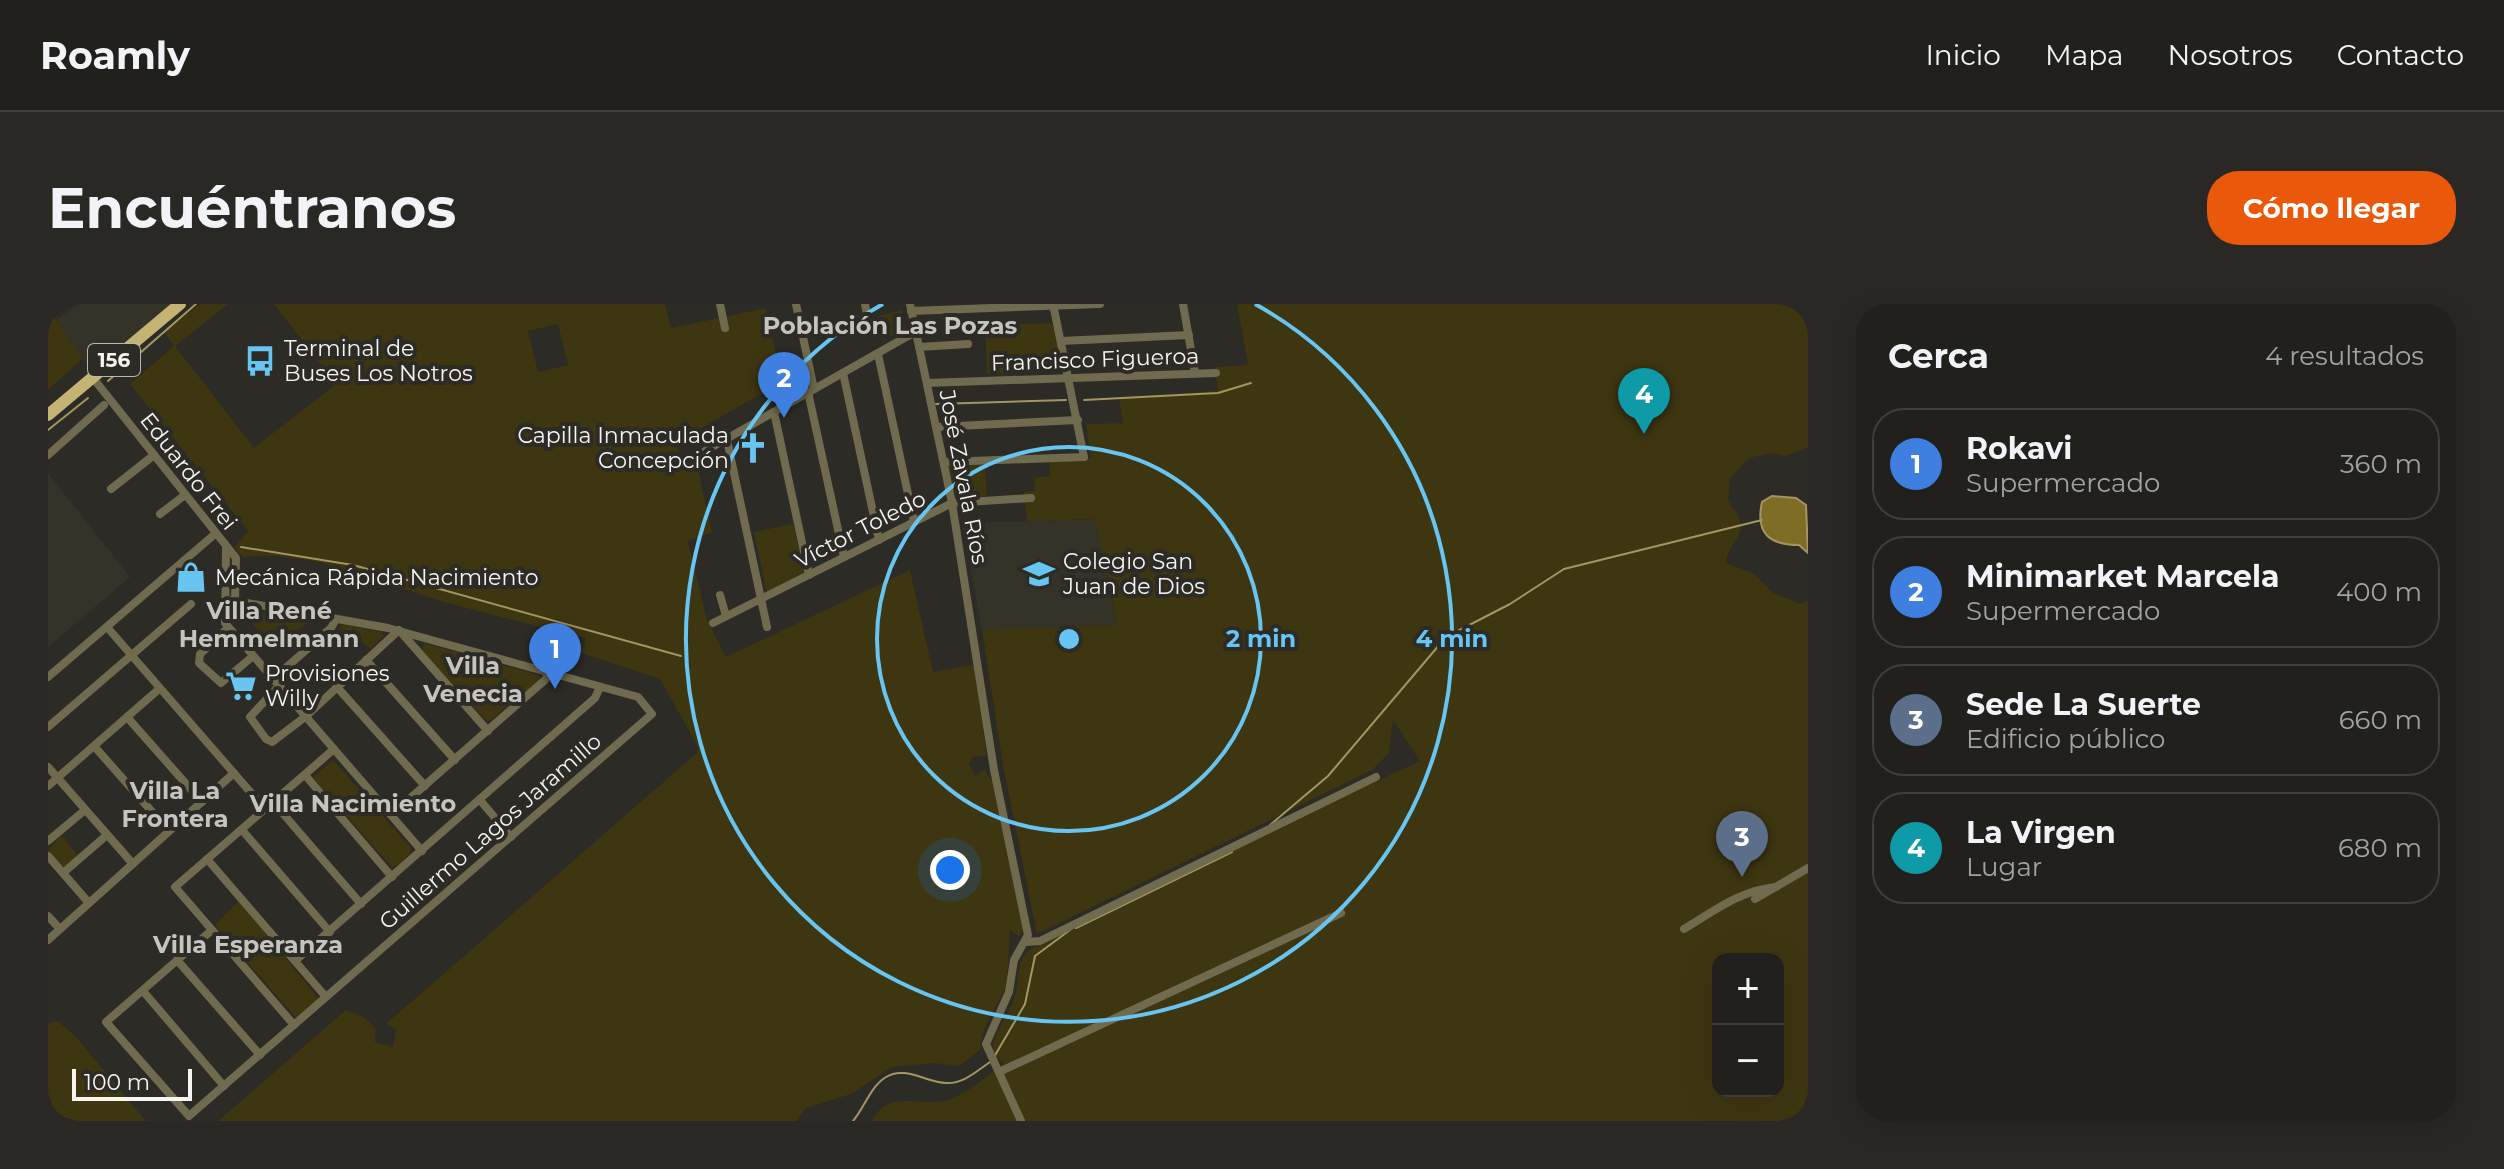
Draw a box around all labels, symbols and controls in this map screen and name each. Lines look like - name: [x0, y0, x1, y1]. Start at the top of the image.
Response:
- text: Roamly: [40, 32, 190, 79]
- text: Inicio: [1925, 38, 2001, 72]
- text: Mapa: [2045, 38, 2124, 72]
- text: Nosotros: [2168, 38, 2293, 72]
- text: Contacto: [2337, 38, 2464, 72]
- button: Cómo llegar: [2207, 171, 2456, 245]
- text: Encuéntranos: [48, 174, 456, 242]
- district label: Población Las Pozas: [763, 311, 1018, 340]
- place label: Terminal de Buses Los Notros: [284, 335, 473, 387]
- text: Cerca: [1888, 335, 1989, 377]
- text: 4 resultados: [2265, 340, 2424, 372]
- street label: Francisco Figueroa: [990, 342, 1200, 377]
- road number: 156: [88, 344, 140, 376]
- bus stop icon: Terminal de Buses Los Notros: [243, 344, 277, 378]
- pin: 2: [758, 352, 810, 418]
- pin: 4: [1618, 368, 1670, 434]
- street label: José Zavala Ríos: [933, 387, 994, 567]
- street label: Eduardo Frei: [134, 407, 243, 535]
- place label: Capilla Inmaculada Concepción: [517, 422, 729, 474]
- text: Rokavi: [1966, 430, 2072, 467]
- church icon: Capilla Inmaculada Concepción: [736, 431, 770, 465]
- text: 1: [1911, 448, 1921, 480]
- text: 360 m: [2340, 448, 2422, 480]
- text: Supermercado: [1966, 467, 2160, 499]
- street label: Víctor Toledo: [790, 485, 930, 574]
- place label: Colegio San Juan de Dios: [1062, 548, 1205, 600]
- school or university icon: Colegio San Juan de Dios: [1022, 557, 1056, 591]
- text: Minimarket Marcela: [1966, 558, 2280, 595]
- shop icon: Mecánica Rápida Nacimiento: [174, 560, 208, 594]
- place label: Mecánica Rápida Nacimiento: [215, 564, 539, 591]
- text: 2: [1908, 576, 1924, 608]
- text: 400 m: [2336, 576, 2422, 608]
- text: Supermercado: [1966, 595, 2160, 627]
- district label: Villa René Hemmelmann: [179, 596, 359, 653]
- pin: 1: [529, 623, 581, 689]
- text: 2 min: [1226, 624, 1296, 653]
- text: 4 min: [1416, 624, 1488, 653]
- centre of rings: [1055, 625, 1083, 653]
- district label: Villa Venecia: [422, 651, 523, 708]
- place label: Provisiones Willy: [265, 660, 390, 712]
- supermarket icon: Provisiones Willy: [224, 669, 258, 703]
- text: Sede La Suerte: [1966, 686, 2201, 723]
- text: 3: [1908, 704, 1924, 736]
- text: 660 m: [2339, 704, 2422, 736]
- text: Edificio público: [1966, 723, 2165, 755]
- street label: Guillermo Lagos Jaramillo: [374, 728, 607, 935]
- district label: Villa La Frontera: [122, 776, 228, 833]
- district label: Villa Nacimiento: [249, 789, 456, 818]
- pin: 3: [1716, 811, 1768, 877]
- text: La Virgen: [1966, 814, 2116, 851]
- text: 4: [1907, 832, 1925, 864]
- text: 680 m: [2338, 832, 2422, 864]
- your location: [930, 850, 970, 890]
- text: Lugar: [1966, 851, 2042, 883]
- district label: Villa Esperanza: [152, 930, 343, 959]
- map controls: [1712, 953, 1784, 1097]
- button: +: [1712, 953, 1784, 1025]
- button: −: [1712, 1025, 1784, 1097]
- scale bar: [72, 1065, 192, 1101]
- text: 100 m: [84, 1069, 150, 1096]

